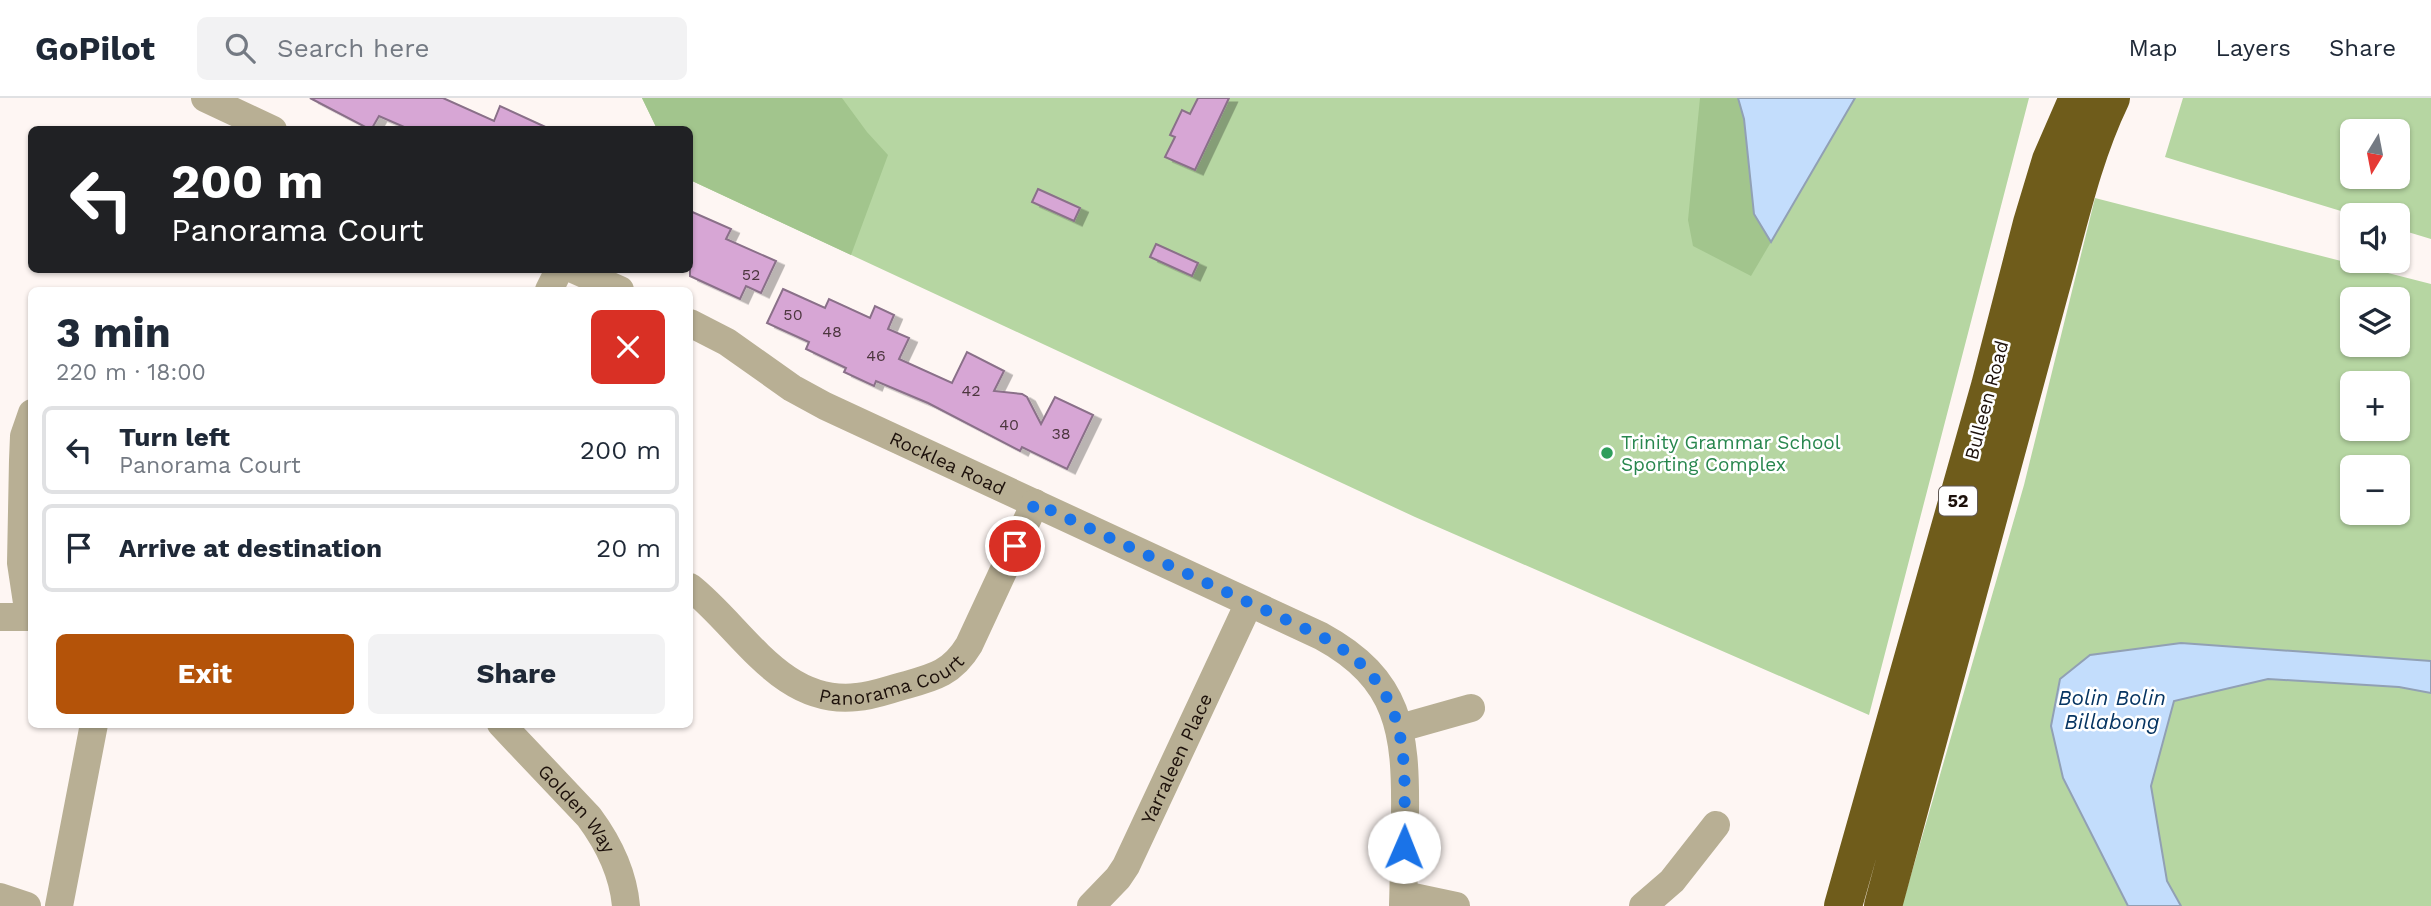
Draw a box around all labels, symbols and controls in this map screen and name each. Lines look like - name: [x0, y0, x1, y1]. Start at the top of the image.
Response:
- search box: [197, 17, 687, 80]
- text: GoPilot: [35, 29, 155, 68]
- icon: search: [221, 29, 259, 67]
- text: Search here: [277, 33, 429, 63]
- text: Map: [2129, 34, 2177, 62]
- text: Layers: [2215, 34, 2291, 62]
- text: Share: [2329, 34, 2396, 62]
- north arrow: [2340, 119, 2410, 189]
- map controls: [2340, 119, 2410, 525]
- text: 200 m: [171, 152, 323, 210]
- icon: left: [56, 154, 147, 245]
- button: sound: [2340, 203, 2410, 273]
- text: Panorama Court: [171, 211, 424, 249]
- house number: 52: [742, 265, 760, 284]
- button: layers: [2340, 287, 2410, 357]
- house number: 50: [783, 305, 803, 324]
- text: 3 min: [56, 308, 171, 357]
- button: close: [591, 310, 665, 384]
- house number: 48: [822, 322, 842, 341]
- street label: Bulleen Road: [1960, 338, 2013, 462]
- house number: 46: [866, 346, 886, 365]
- text: 220 m · 18:00: [56, 359, 206, 386]
- button: +: [2340, 371, 2410, 441]
- house number: 42: [961, 381, 981, 400]
- house number: 40: [999, 415, 1019, 434]
- text: Turn left: [119, 422, 230, 452]
- house number: 38: [1051, 424, 1071, 443]
- street label: Rocklea Road: [886, 427, 1009, 500]
- icon: left: [60, 431, 98, 469]
- place label: Trinity Grammar School Sporting Complex: [1621, 431, 1841, 476]
- text: 200 m: [580, 435, 661, 465]
- marker: Trinity Grammar School Sporting Complex: [1599, 445, 1615, 461]
- text: Panorama Court: [119, 452, 301, 479]
- button: −: [2340, 455, 2410, 525]
- road number: 52: [1939, 486, 1977, 516]
- pin: [985, 516, 1045, 576]
- icon: arrive: [996, 527, 1034, 565]
- icon: arrive: [60, 529, 98, 567]
- text: Arrive at destination: [119, 533, 382, 563]
- text: 20 m: [596, 533, 661, 563]
- button: Exit: [56, 634, 354, 714]
- button: Share: [368, 634, 665, 714]
- street label: Panorama Court: [817, 650, 969, 710]
- water label: Bolin Bolin Billabong: [2058, 685, 2166, 734]
- street label: Yarraleen Place: [1136, 690, 1217, 828]
- street label: Golden Way: [533, 760, 620, 857]
- position arrow: [1367, 810, 1441, 884]

